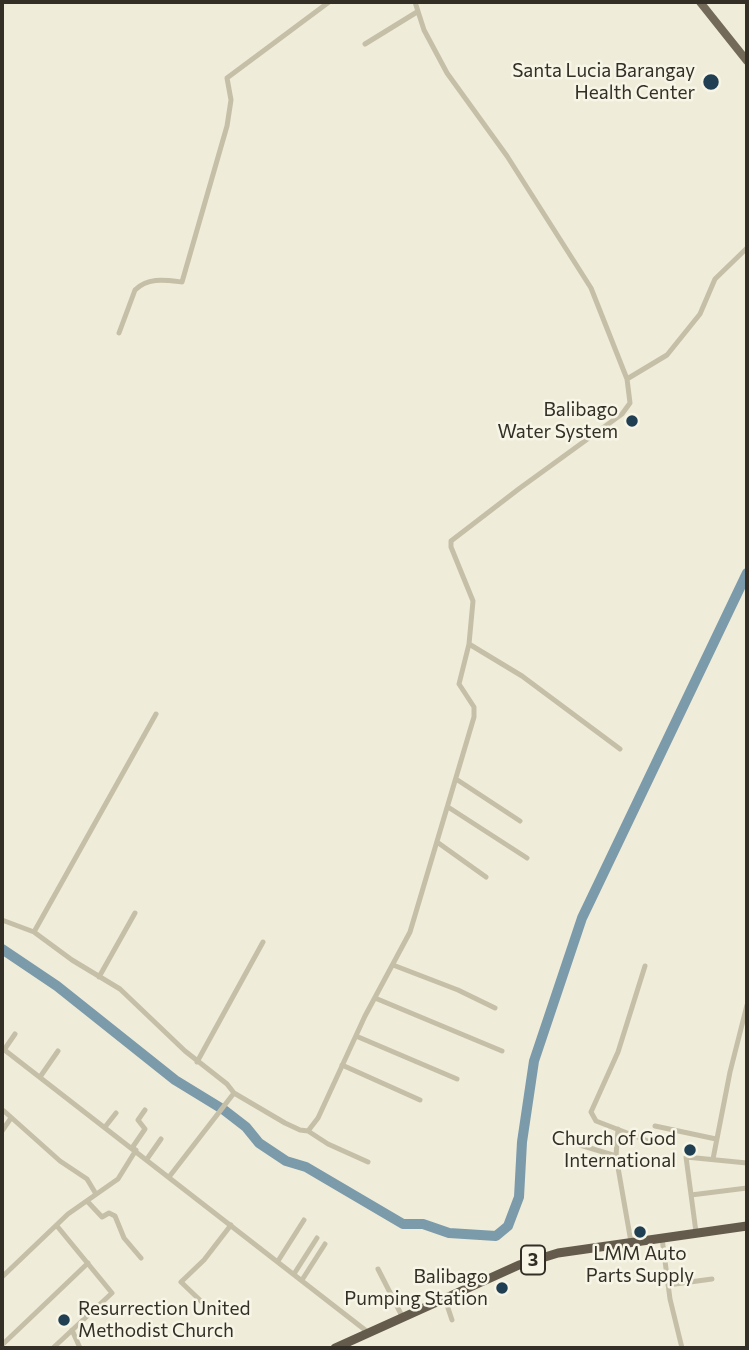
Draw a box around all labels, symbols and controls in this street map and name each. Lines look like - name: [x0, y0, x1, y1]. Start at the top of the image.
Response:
- place label: Santa Lucia Barangay Health Center: [512, 60, 695, 104]
- marker: Santa Lucia Barangay Health Center: [701, 72, 721, 92]
- place label: Balibago Water System: [497, 399, 618, 443]
- marker: Balibago Water System: [624, 413, 640, 429]
- place label: Church of God International: [552, 1128, 676, 1172]
- marker: Church of God International: [682, 1142, 698, 1158]
- marker: LMM Auto Parts Supply: [632, 1224, 648, 1240]
- place label: LMM Auto Parts Supply: [586, 1243, 694, 1287]
- road number: 3: [521, 1246, 545, 1274]
- place label: Balibago Pumping Station: [344, 1266, 488, 1310]
- marker: Balibago Pumping Station: [494, 1280, 510, 1296]
- place label: Resurrection United Methodist Church: [78, 1298, 251, 1342]
- marker: Resurrection United Methodist Church: [56, 1312, 72, 1328]

